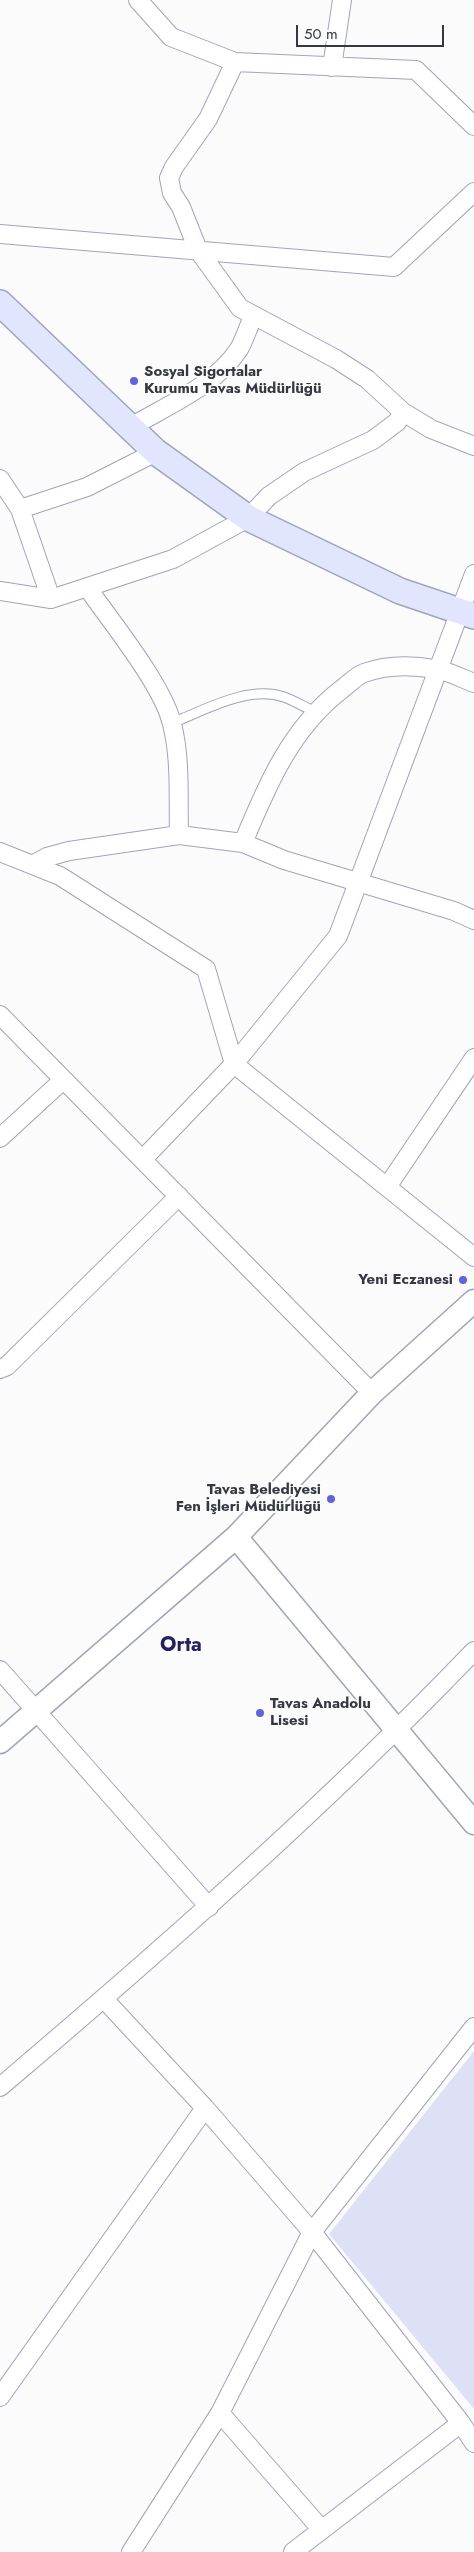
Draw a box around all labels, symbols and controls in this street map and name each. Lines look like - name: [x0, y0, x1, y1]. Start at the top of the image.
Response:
- scale bar: [299, 15, 446, 47]
- text: 50 m: [304, 23, 338, 45]
- place label: Sosyal Sigortalar Kurumu Tavas Müdürlüğü: [144, 363, 322, 398]
- marker: Sosyal Sigortalar Kurumu Tavas Müdürlüğü: [128, 375, 140, 387]
- place label: Yeni Eczanesi: [358, 1271, 453, 1289]
- marker: Yeni Eczanesi: [457, 1274, 469, 1286]
- place label: Tavas Belediyesi Fen İşleri Müdürlüğü: [176, 1481, 321, 1516]
- marker: Tavas Belediyesi Fen İşleri Müdürlüğü: [325, 1493, 337, 1505]
- district label: Orta: [160, 1634, 202, 1658]
- place label: Tavas Anadolu Lisesi: [270, 1695, 371, 1730]
- marker: Tavas Anadolu Lisesi: [254, 1707, 266, 1719]

